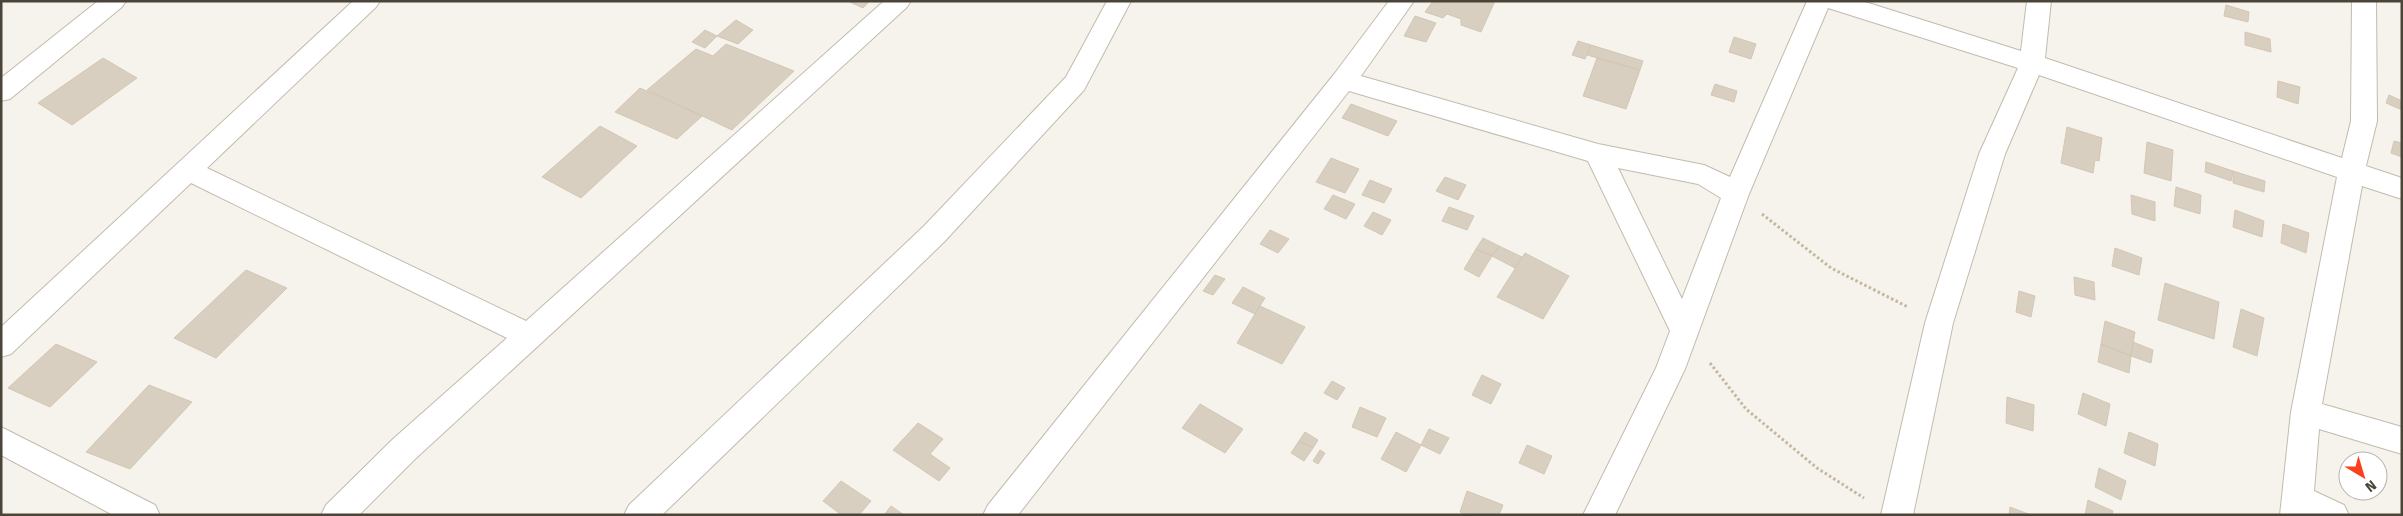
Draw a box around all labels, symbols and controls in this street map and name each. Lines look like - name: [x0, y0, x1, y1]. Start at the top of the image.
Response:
- north arrow: [2338, 451, 2388, 501]
- text: N: [2362, 476, 2380, 495]

